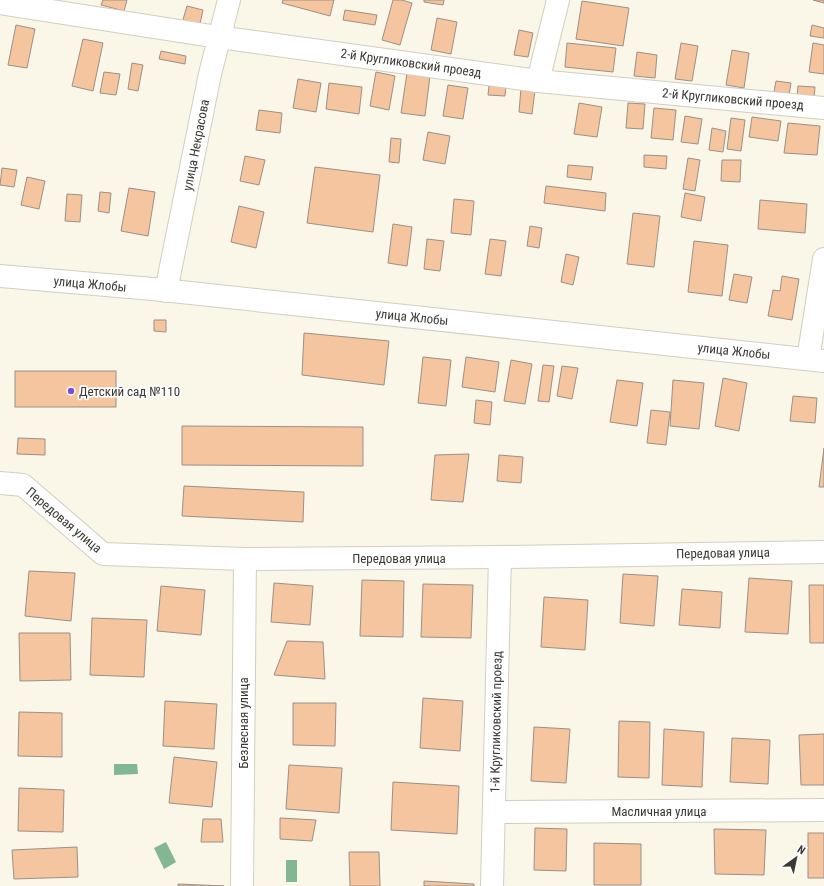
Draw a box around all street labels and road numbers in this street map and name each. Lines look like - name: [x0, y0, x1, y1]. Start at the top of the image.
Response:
- street label: 2-й Кругликовский проезд: [340, 46, 482, 80]
- street label: 2-й Кругликовский проезд: [662, 85, 804, 113]
- street label: улица Некрасова: [180, 98, 212, 192]
- street label: улица Жлобы: [53, 273, 127, 295]
- street label: улица Жлобы: [375, 306, 449, 328]
- street label: улица Жлобы: [697, 340, 771, 362]
- street label: Передовая улица: [23, 484, 105, 556]
- street label: Передовая улица: [676, 545, 770, 561]
- street label: Передовая улица: [352, 551, 446, 566]
- street label: 1-й Кругликовский проезд: [487, 651, 505, 793]
- street label: Безлесная улица: [236, 677, 251, 769]
- street label: Масличная улица: [611, 804, 707, 819]

